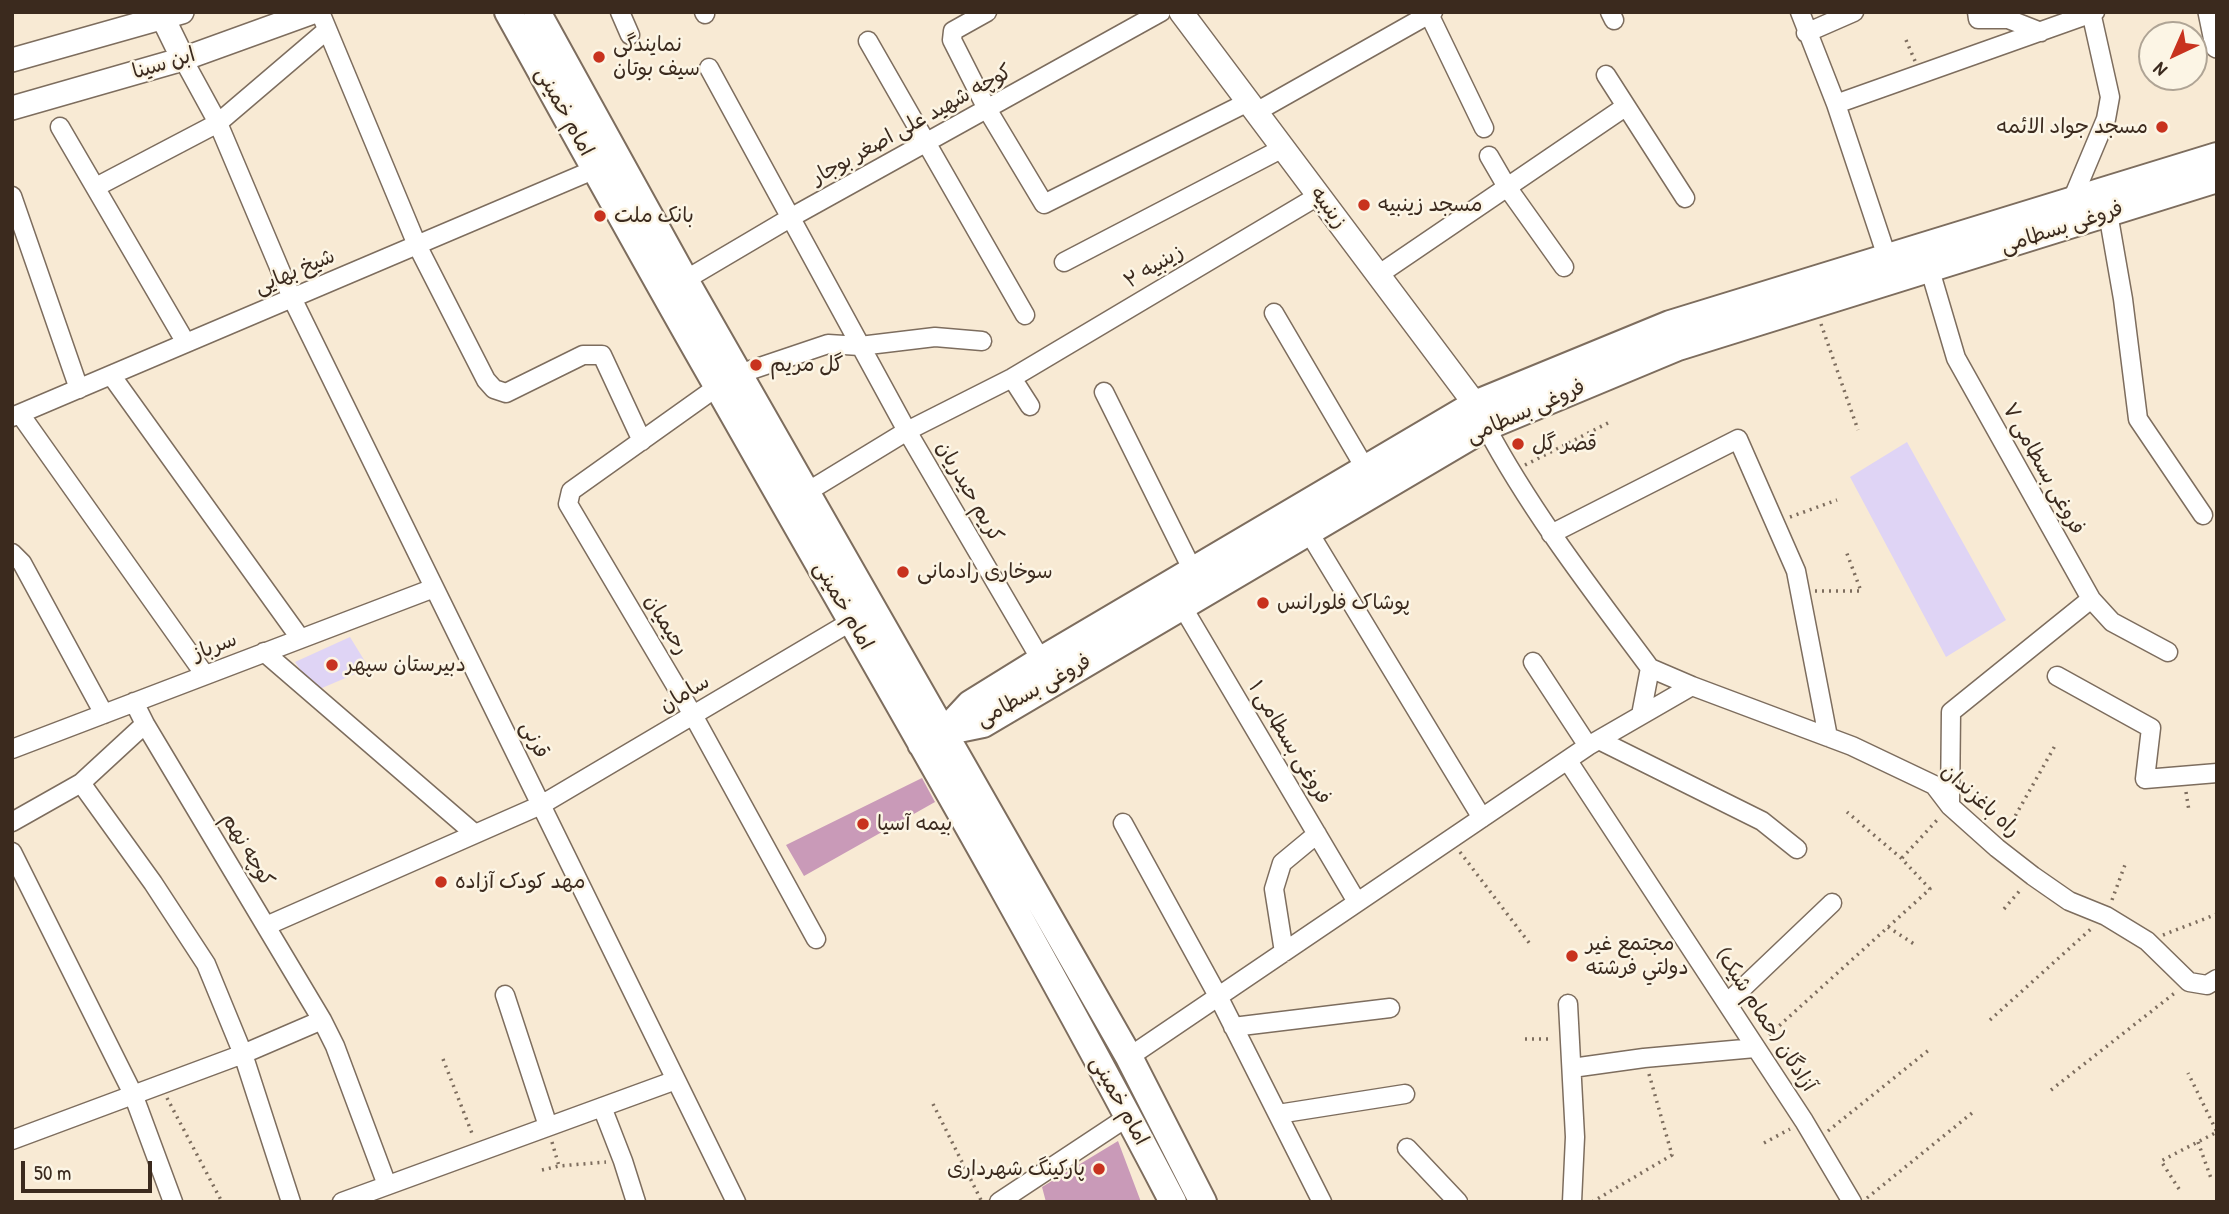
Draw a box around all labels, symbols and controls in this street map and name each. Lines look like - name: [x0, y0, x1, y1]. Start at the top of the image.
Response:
- north arrow: [2138, 21, 2208, 91]
- place label: نمایندگی سیف بوتان: [613, 32, 700, 82]
- street label: ابن سینا: [129, 42, 199, 86]
- marker: نمایندگی سیف بوتان: [591, 49, 607, 65]
- text: N: [2147, 57, 2172, 83]
- street label: کوچه شهید علی اصغر بوجار: [807, 59, 1017, 191]
- street label: امام خمینی: [529, 63, 599, 161]
- place label: مسجد جواد الائمه: [1996, 114, 2148, 140]
- marker: مسجد جواد الائمه: [2154, 119, 2170, 135]
- street label: زینبیه: [1304, 182, 1352, 234]
- place label: مسجد زینبیه: [1378, 192, 1482, 218]
- street label: فروغی بسطامی: [1998, 196, 2126, 260]
- marker: مسجد زینبیه: [1356, 197, 1372, 213]
- place label: بانک ملت: [614, 203, 694, 229]
- marker: بانک ملت: [592, 208, 608, 224]
- street label: زینبیه ۲: [1120, 240, 1188, 294]
- street label: شیخ بهایی: [251, 244, 339, 300]
- place label: گل مریم: [770, 352, 843, 378]
- marker: گل مریم: [748, 357, 764, 373]
- street label: فروغی بسطامی: [1463, 375, 1589, 449]
- street label: فروغی بسطامی ۷: [1996, 399, 2090, 539]
- place label: قصر گل: [1532, 431, 1597, 457]
- marker: قصر گل: [1510, 436, 1526, 452]
- street label: کریم حیدریان: [930, 437, 1008, 547]
- street label: امام خمینی: [808, 557, 878, 655]
- place label: سوخاری رادمانی: [917, 559, 1053, 585]
- marker: سوخاری رادمانی: [895, 564, 911, 580]
- street label: رحیمیان: [638, 590, 694, 660]
- place label: پوشاک فلورانس: [1277, 590, 1410, 616]
- marker: پوشاک فلورانس: [1255, 595, 1271, 611]
- street label: سرباز: [189, 627, 241, 667]
- street label: فروغی بسطامی: [972, 649, 1096, 733]
- place label: دبیرستان سپهر: [346, 652, 466, 678]
- marker: دبیرستان سپهر: [324, 657, 340, 673]
- street label: سامان: [655, 669, 715, 719]
- street label: فروغی بسطامی ۱: [1242, 677, 1336, 809]
- street label: قرنی: [514, 717, 554, 763]
- street label: راه باغزندان: [1935, 759, 2025, 843]
- street label: کوچه نهم: [215, 808, 279, 892]
- place label: بیمه آسیا: [877, 811, 952, 837]
- marker: بیمه آسیا: [855, 816, 871, 832]
- place label: مهد کودک آزاده: [455, 869, 585, 895]
- marker: مهد کودک آزاده: [433, 874, 449, 890]
- place label: مجتمع غير دولتي فرشته: [1586, 931, 1689, 981]
- street label: آزادگان (حمام شیک): [1709, 943, 1821, 1097]
- marker: مجتمع غير دولتي فرشته: [1564, 948, 1580, 964]
- street label: امام خمینی: [1084, 1052, 1154, 1150]
- scale bar: [24, 1148, 156, 1192]
- place label: پارکینگ شهرداری: [947, 1156, 1085, 1182]
- text: 50 m: [34, 1158, 71, 1187]
- marker: پارکینگ شهرداری: [1091, 1161, 1107, 1177]

